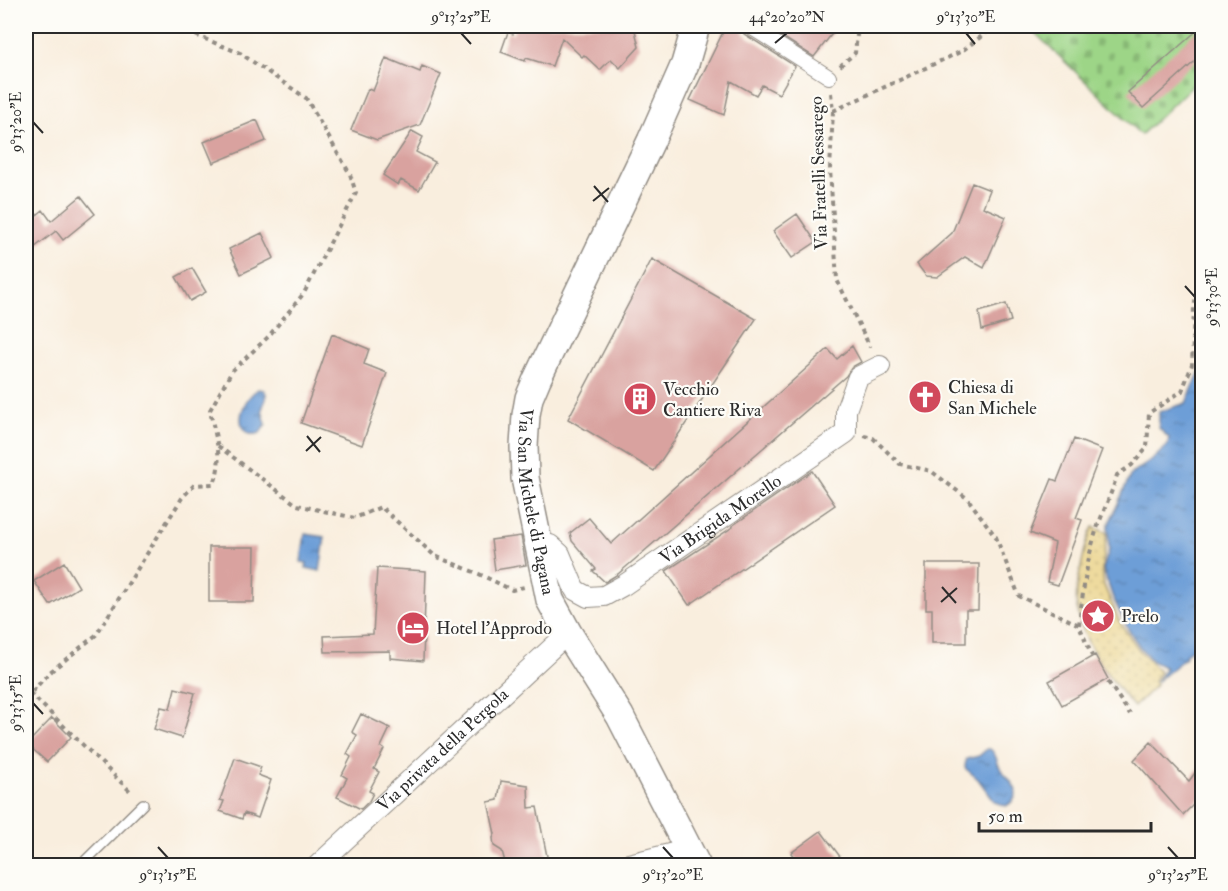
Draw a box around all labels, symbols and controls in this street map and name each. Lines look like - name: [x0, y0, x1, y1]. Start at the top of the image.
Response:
- text: 9°13'25"E: [430, 8, 491, 27]
- text: 44°20'20"N: [749, 8, 826, 27]
- text: 9°13'30"E: [936, 8, 996, 27]
- text: 9°13'20"E: [7, 92, 26, 153]
- street label: Via Fratelli Sessarego: [805, 95, 833, 250]
- text: 9°13'30"E: [1203, 267, 1222, 327]
- place label: Chiesa di San Michele: [948, 376, 1037, 420]
- place label: Vecchio Cantiere Riva: [663, 378, 762, 422]
- church icon: Chiesa di San Michele: [907, 379, 943, 415]
- building icon: Vecchio Cantiere Riva: [622, 381, 658, 417]
- street label: Via San Michele di Pagana: [512, 406, 560, 598]
- street label: Via Brigida Morello: [655, 469, 786, 569]
- place icon: Prelo: [1080, 598, 1116, 634]
- place label: Prelo: [1121, 605, 1159, 628]
- hotel icon: Hotel l'Approdo: [395, 610, 431, 646]
- place label: Hotel l'Approdo: [436, 617, 552, 640]
- text: 9°13'15"E: [7, 674, 26, 733]
- street label: Via privata della Pergola: [372, 682, 514, 817]
- scale bar: [979, 795, 1152, 833]
- text: 50 m: [988, 805, 1023, 828]
- text: 9°13'15"E: [138, 866, 197, 885]
- text: 9°13'20"E: [642, 866, 703, 885]
- text: 9°13'25"E: [1147, 866, 1208, 885]

